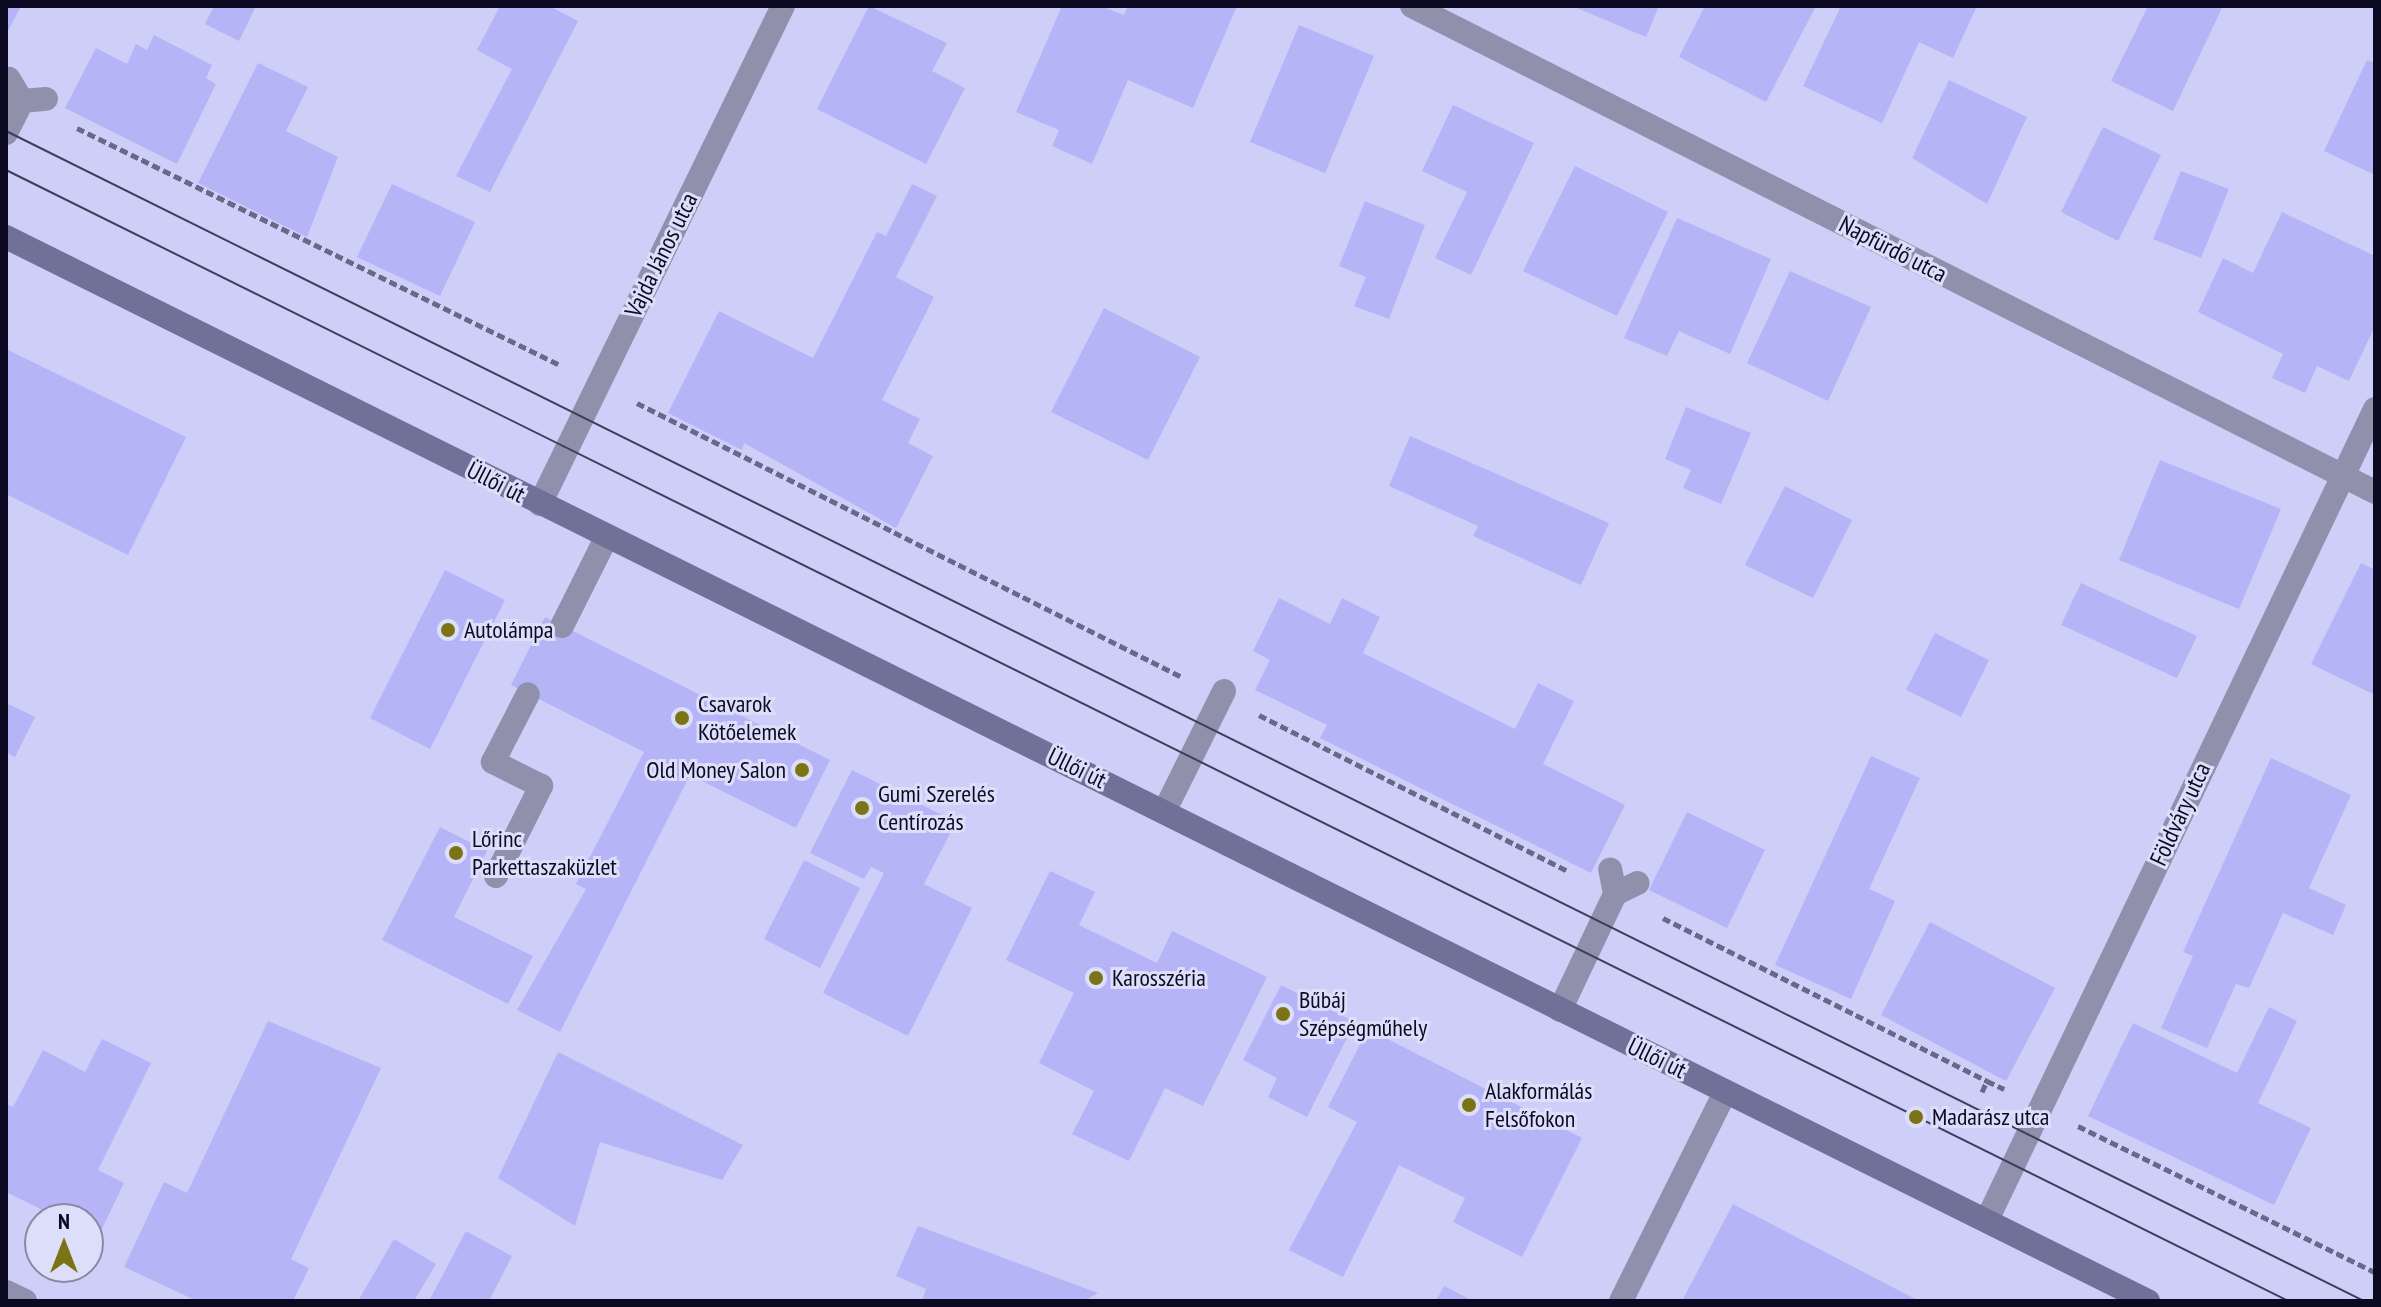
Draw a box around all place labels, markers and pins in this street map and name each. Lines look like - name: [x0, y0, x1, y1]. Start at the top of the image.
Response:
- place label: Autolámpa: [464, 616, 553, 644]
- marker: Autolámpa: [439, 621, 457, 639]
- place label: Csavarok Kötőelemek: [698, 690, 796, 746]
- marker: Csavarok Kötőelemek: [673, 709, 691, 727]
- place label: Old Money Salon: [646, 756, 786, 784]
- marker: Old Money Salon: [793, 761, 811, 779]
- place label: Gumi Szerelés Centírozás: [878, 780, 995, 836]
- marker: Gumi Szerelés Centírozás: [853, 799, 871, 817]
- place label: Lőrinc Parkettaszaküzlet: [472, 825, 617, 881]
- marker: Lőrinc Parkettaszaküzlet: [447, 844, 465, 862]
- place label: Karosszéria: [1112, 964, 1206, 992]
- marker: Karosszéria: [1087, 969, 1105, 987]
- place label: Bűbáj Szépségműhely: [1299, 986, 1427, 1042]
- marker: Bűbáj Szépségműhely: [1274, 1005, 1292, 1023]
- place label: Alakformálás Felsőfokon: [1485, 1077, 1592, 1133]
- marker: Alakformálás Felsőfokon: [1460, 1096, 1478, 1114]
- place label: Madarász utca: [1932, 1103, 2050, 1131]
- marker: Madarász utca: [1907, 1108, 1925, 1126]

